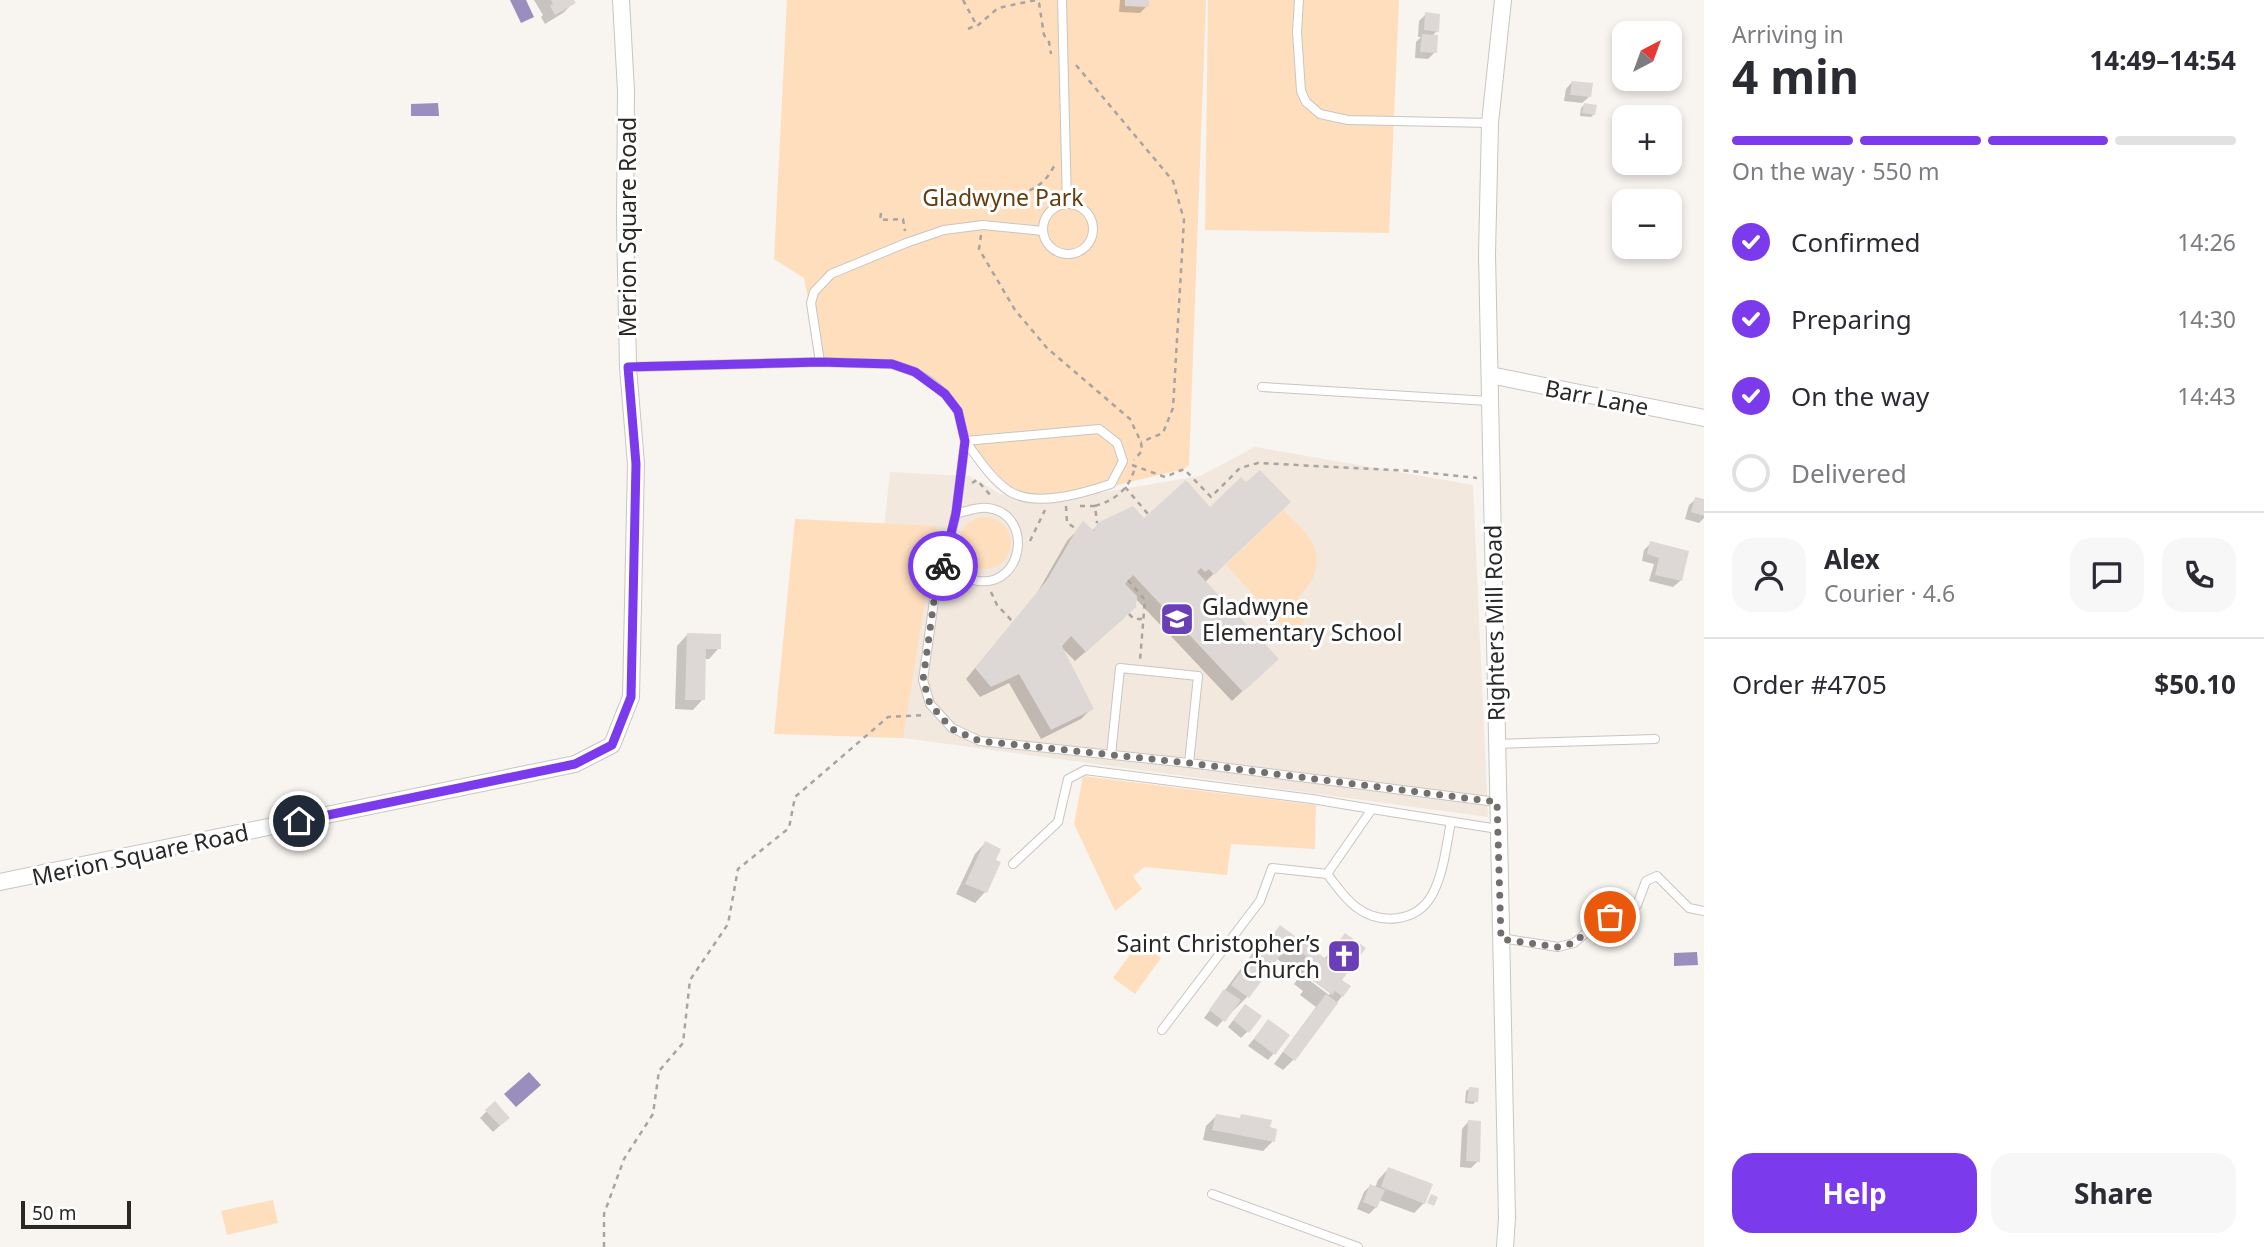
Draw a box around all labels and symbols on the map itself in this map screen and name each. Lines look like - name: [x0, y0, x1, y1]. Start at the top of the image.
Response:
- north arrow: [1612, 21, 1682, 91]
- street label: Merion Square Road: [611, 117, 643, 337]
- park label: Gladwyne Park: [922, 181, 1084, 213]
- street label: Barr Lane: [1542, 371, 1652, 423]
- street label: Righters Mill Road: [1476, 525, 1512, 721]
- courier: [908, 531, 978, 601]
- place label: Gladwyne Elementary School: [1202, 590, 1402, 648]
- school or university icon: Gladwyne Elementary School: [1158, 600, 1196, 638]
- pin: [269, 791, 329, 851]
- street label: Merion Square Road: [29, 815, 251, 893]
- pin: [1580, 887, 1640, 947]
- place label: Saint Christopher’s Church: [1117, 927, 1320, 985]
- church icon: Saint Christopher’s Church: [1325, 937, 1363, 975]
- scale bar: [21, 1198, 131, 1230]

